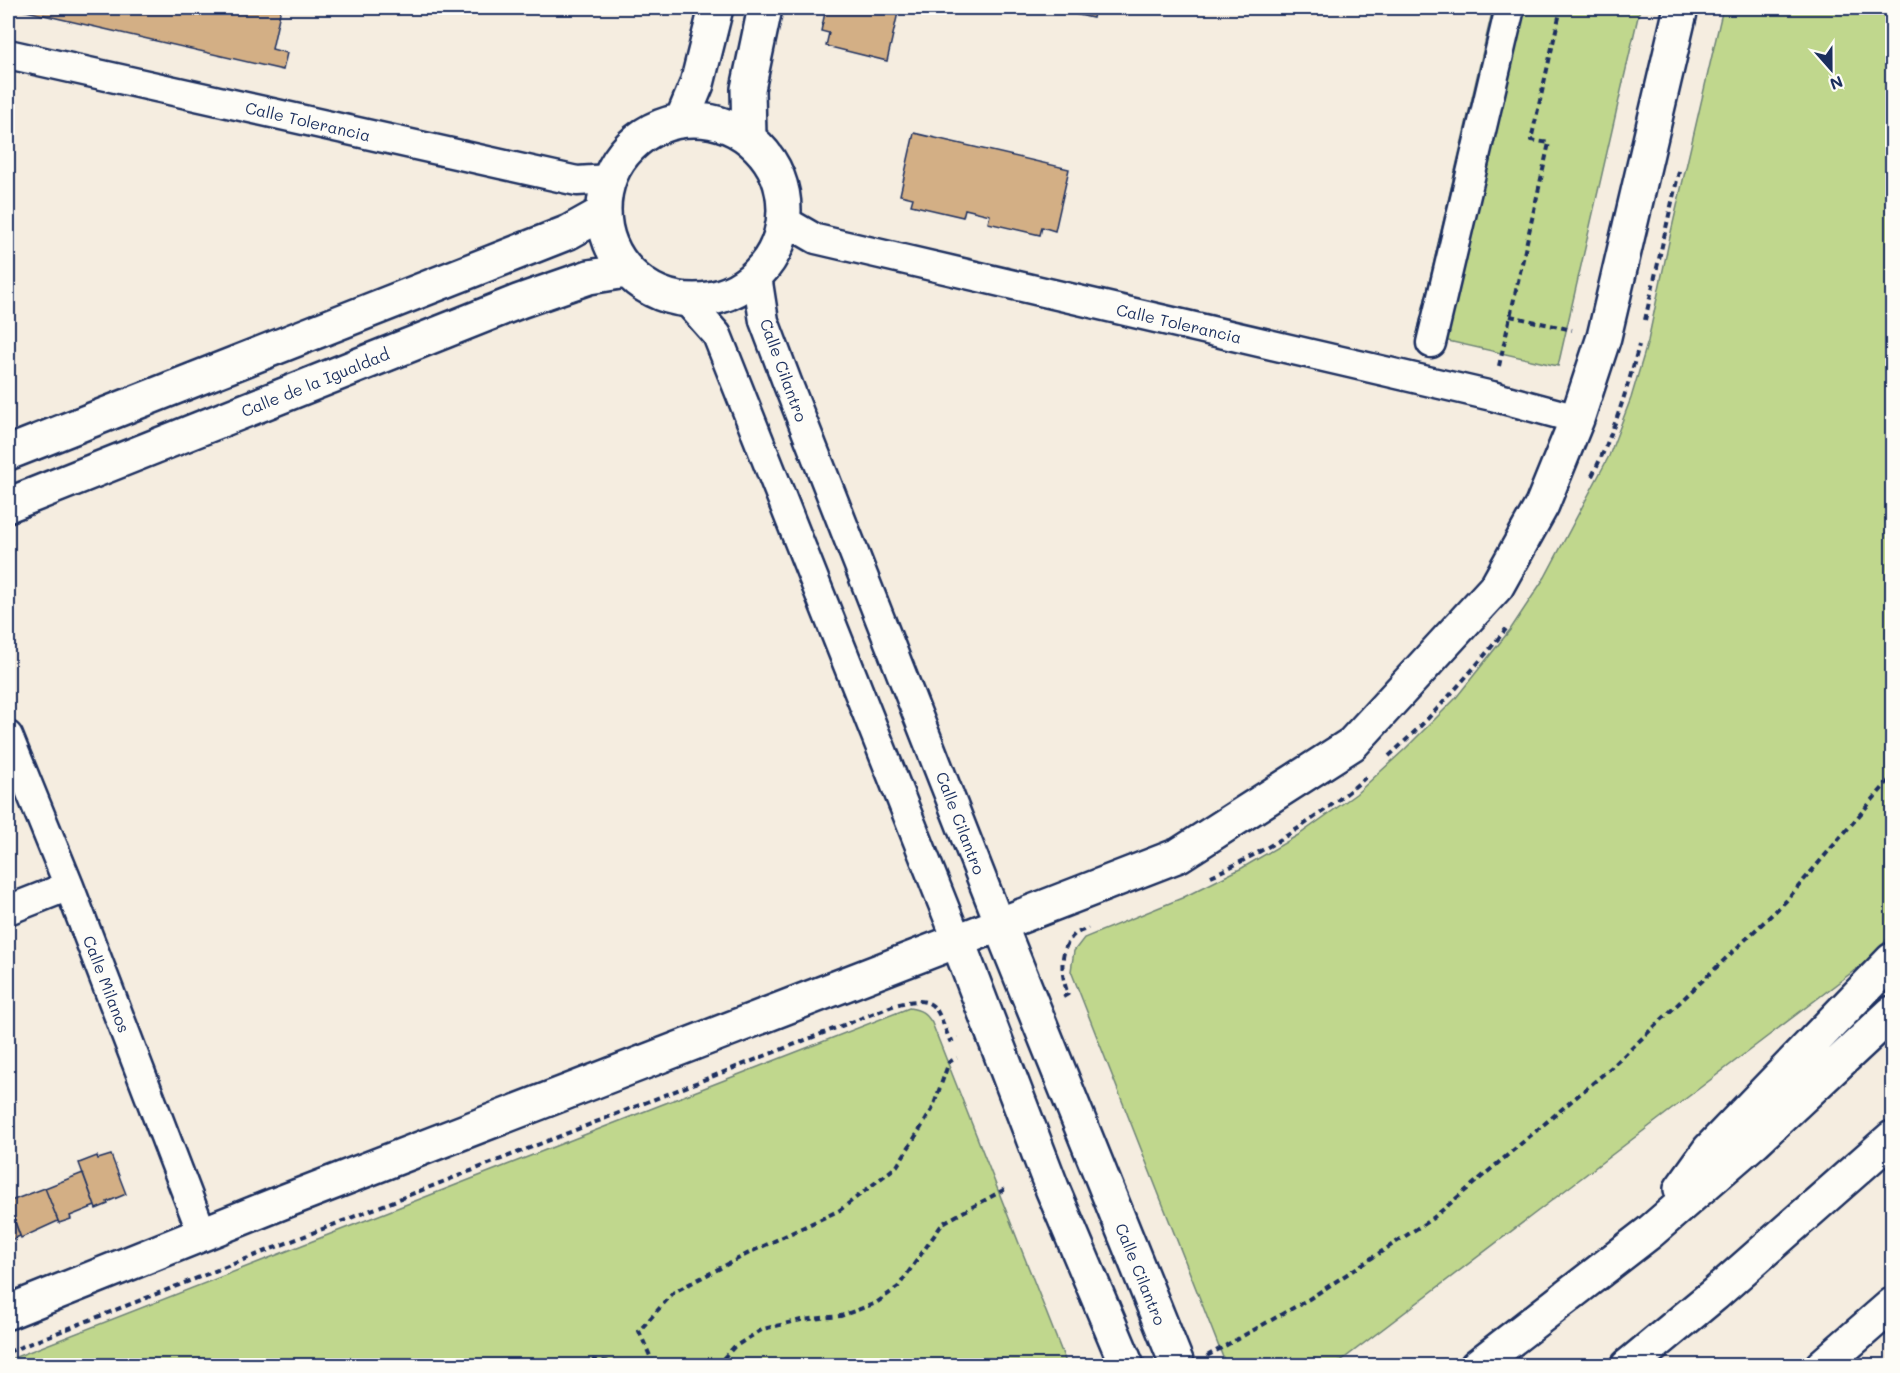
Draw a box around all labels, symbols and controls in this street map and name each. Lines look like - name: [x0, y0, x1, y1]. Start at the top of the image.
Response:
- north arrow: [1801, 39, 1861, 99]
- text: N: [1827, 71, 1846, 95]
- street label: Calle Tolerancia: [243, 96, 373, 146]
- street label: Calle Tolerancia: [1114, 298, 1244, 348]
- street label: Calle Cilantro: [756, 316, 812, 424]
- street label: Calle de la Igualdad: [238, 343, 392, 421]
- street label: Calle Cilantro: [932, 769, 990, 877]
- street label: Calle Milanos: [79, 933, 135, 1035]
- street label: Calle Cilantro: [1111, 1220, 1171, 1328]

